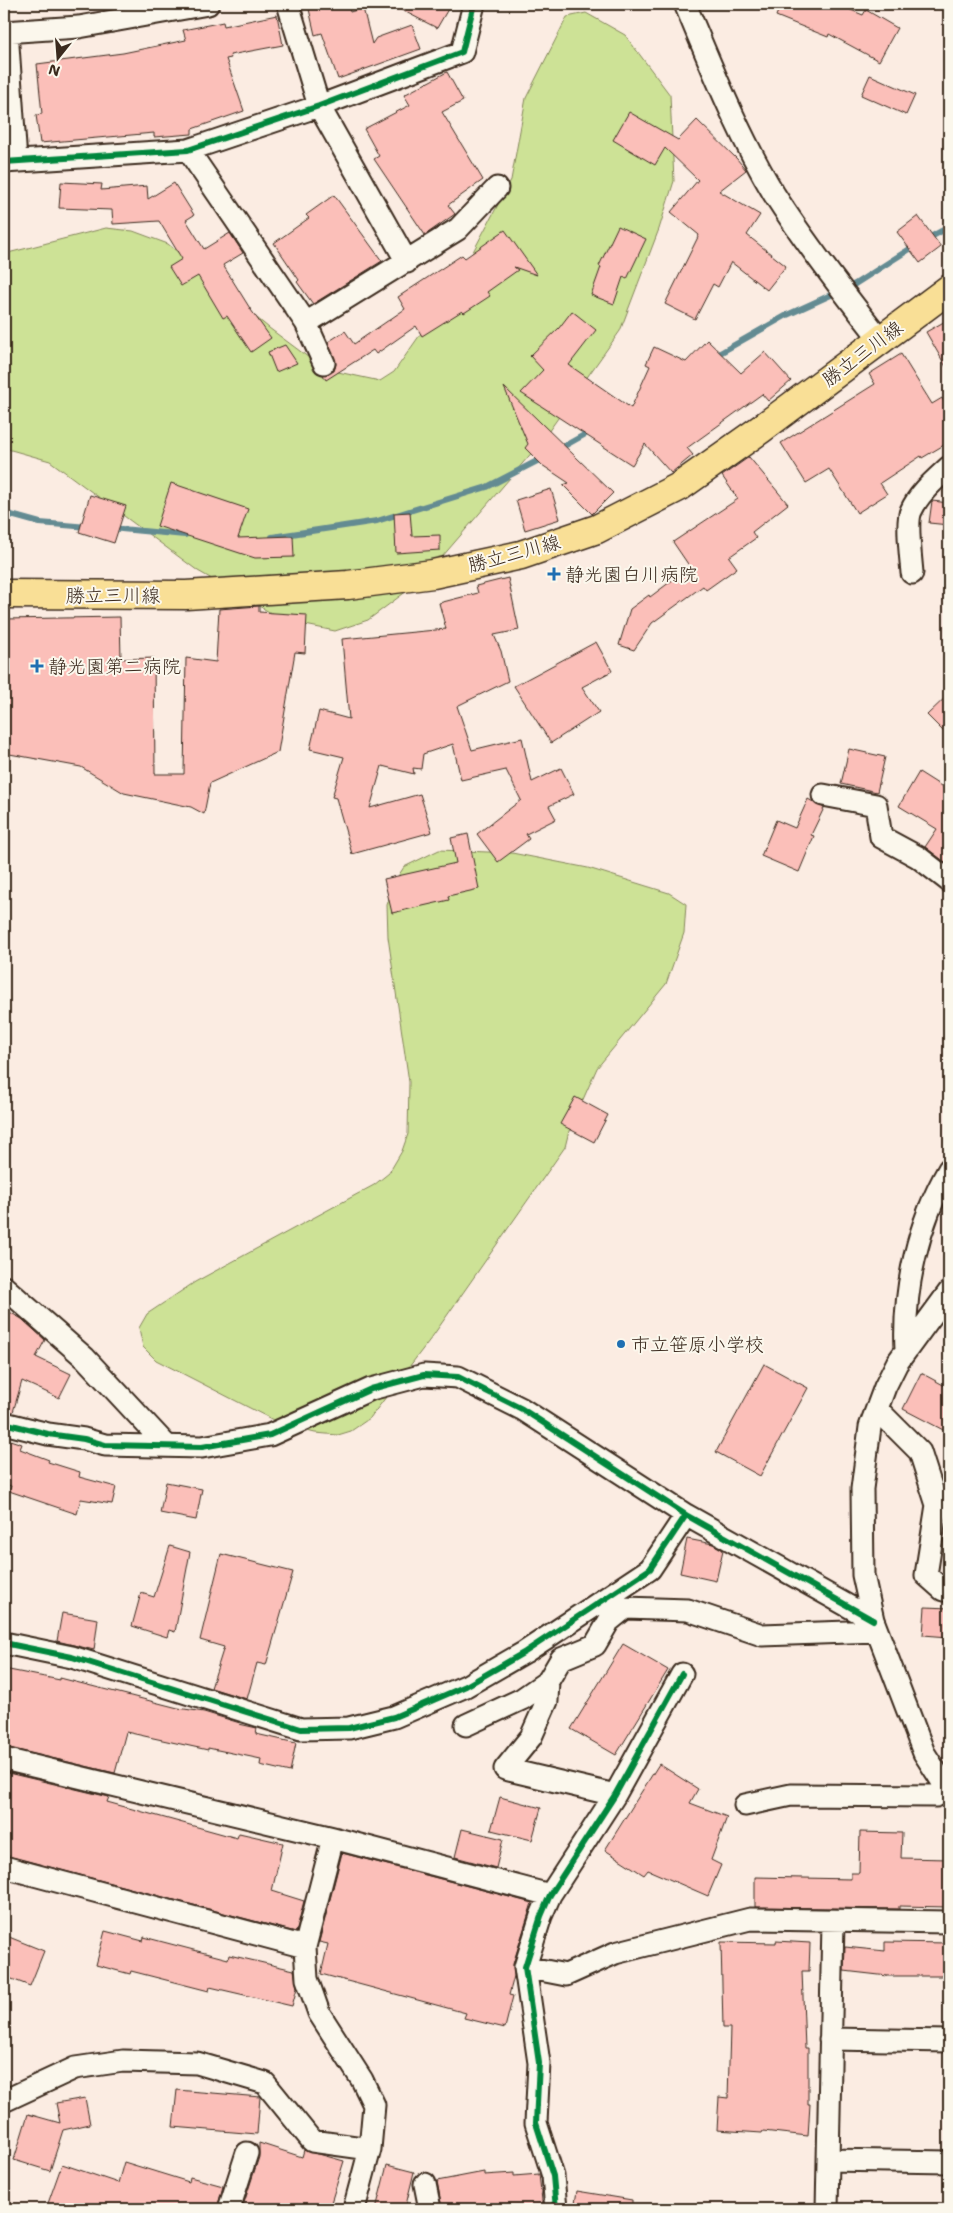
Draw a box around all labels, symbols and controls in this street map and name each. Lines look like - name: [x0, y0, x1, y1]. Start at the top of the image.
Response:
- north arrow: [32, 32, 82, 82]
- text: N: [46, 60, 62, 81]
- street label: 勝立三川線: [817, 315, 908, 392]
- street label: 勝立三川線: [465, 529, 563, 578]
- place label: 静光園白川病院: [565, 562, 698, 587]
- marker: 静光園白川病院: [547, 567, 561, 581]
- street label: 勝立三川線: [65, 583, 161, 608]
- place label: 静光園第二病院: [48, 654, 181, 679]
- marker: 静光園第二病院: [30, 659, 44, 673]
- place label: 市立笹原小学校: [631, 1332, 764, 1357]
- marker: 市立笹原小学校: [615, 1338, 627, 1350]

